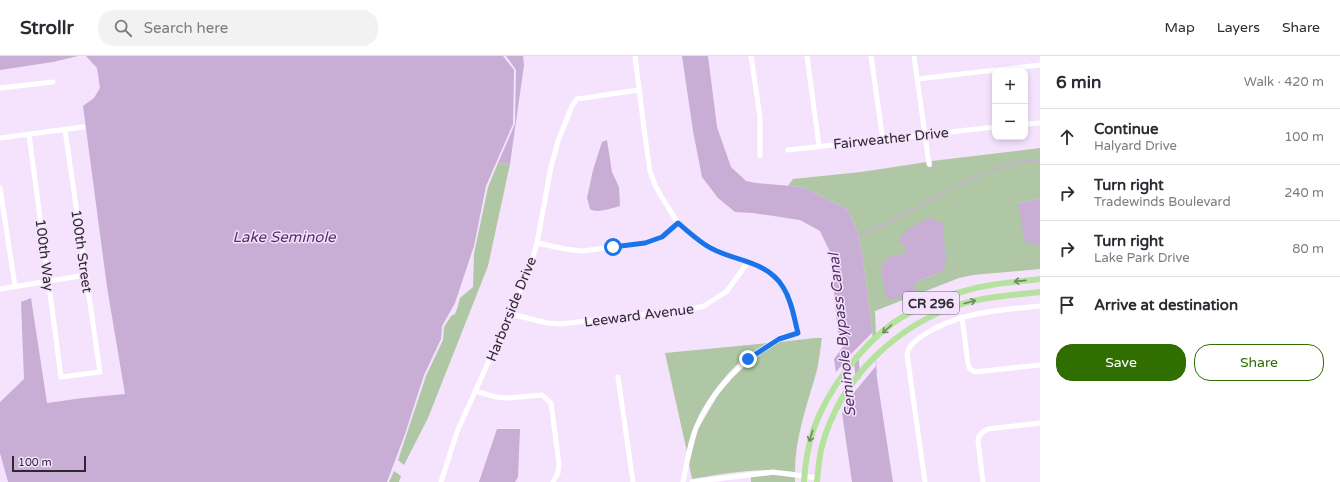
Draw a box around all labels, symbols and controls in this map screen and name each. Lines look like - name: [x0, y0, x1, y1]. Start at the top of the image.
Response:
- search box: [98, 10, 378, 46]
- text: Strollr: [20, 17, 74, 39]
- icon: search: [112, 17, 134, 39]
- text: Search here: [144, 19, 228, 37]
- text: Map: [1165, 19, 1195, 36]
- text: Layers: [1217, 19, 1260, 36]
- text: Share: [1282, 19, 1320, 36]
- map controls: [992, 68, 1028, 140]
- button: +: [992, 68, 1028, 104]
- text: 6 min: [1056, 72, 1101, 93]
- text: Walk · 420 m: [1244, 74, 1324, 90]
- button: −: [992, 104, 1028, 140]
- text: Continue: [1094, 120, 1158, 138]
- street label: Fairweather Drive: [832, 124, 950, 153]
- icon: ahead: [1056, 126, 1078, 148]
- text: 100 m: [1284, 129, 1324, 145]
- text: Halyard Drive: [1094, 138, 1177, 154]
- text: Turn right: [1094, 176, 1164, 194]
- icon: right: [1056, 182, 1078, 204]
- text: 240 m: [1284, 185, 1324, 201]
- text: Tradewinds Boulevard: [1094, 194, 1231, 210]
- street label: 100th Street: [67, 208, 96, 294]
- street label: 100th Way: [32, 218, 57, 293]
- water label: Lake Seminole: [232, 228, 337, 246]
- text: Turn right: [1094, 232, 1164, 250]
- route start: [604, 238, 622, 256]
- icon: right: [1056, 238, 1078, 260]
- text: 80 m: [1292, 241, 1324, 257]
- water label: Seminole Bypass Canal: [824, 250, 860, 418]
- text: Lake Park Drive: [1094, 250, 1190, 266]
- street label: Harborside Drive: [483, 254, 540, 364]
- one-way arrow: [1014, 278, 1027, 285]
- road number: CR 296: [903, 292, 959, 314]
- icon: arrive: [1056, 294, 1078, 316]
- text: Arrive at destination: [1094, 296, 1238, 314]
- one-way arrow: [963, 298, 976, 305]
- street label: Leeward Avenue: [583, 300, 695, 331]
- one-way arrow: [882, 324, 892, 333]
- button: Save: [1056, 344, 1186, 381]
- button: Share: [1194, 344, 1324, 381]
- route end: [739, 350, 757, 368]
- one-way arrow: [807, 429, 814, 442]
- scale bar: [12, 454, 86, 473]
- text: 100 m: [18, 456, 52, 469]

